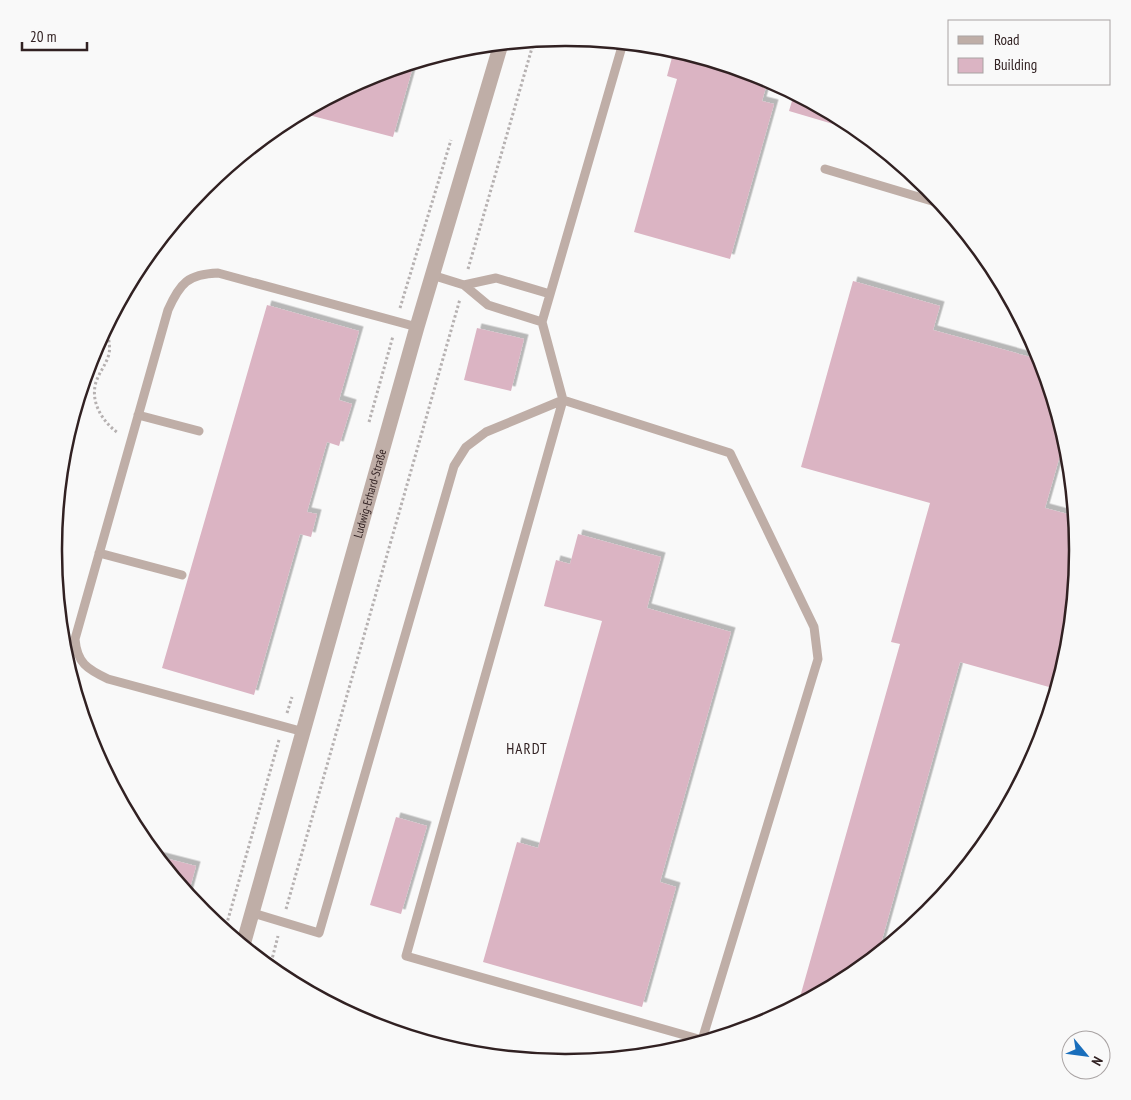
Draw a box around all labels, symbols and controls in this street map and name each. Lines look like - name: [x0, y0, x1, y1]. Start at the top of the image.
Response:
- scale bar: [22, 20, 88, 52]
- legend: [948, 20, 1111, 85]
- text: 20 m: [30, 27, 56, 46]
- text: Road: [994, 30, 1020, 49]
- text: Building: [994, 55, 1037, 74]
- street label: Ludwig-Erhard-Straße: [350, 447, 389, 540]
- district label: HARDT: [506, 739, 548, 758]
- north arrow: [1061, 1030, 1111, 1080]
- text: N: [1088, 1054, 1107, 1069]

